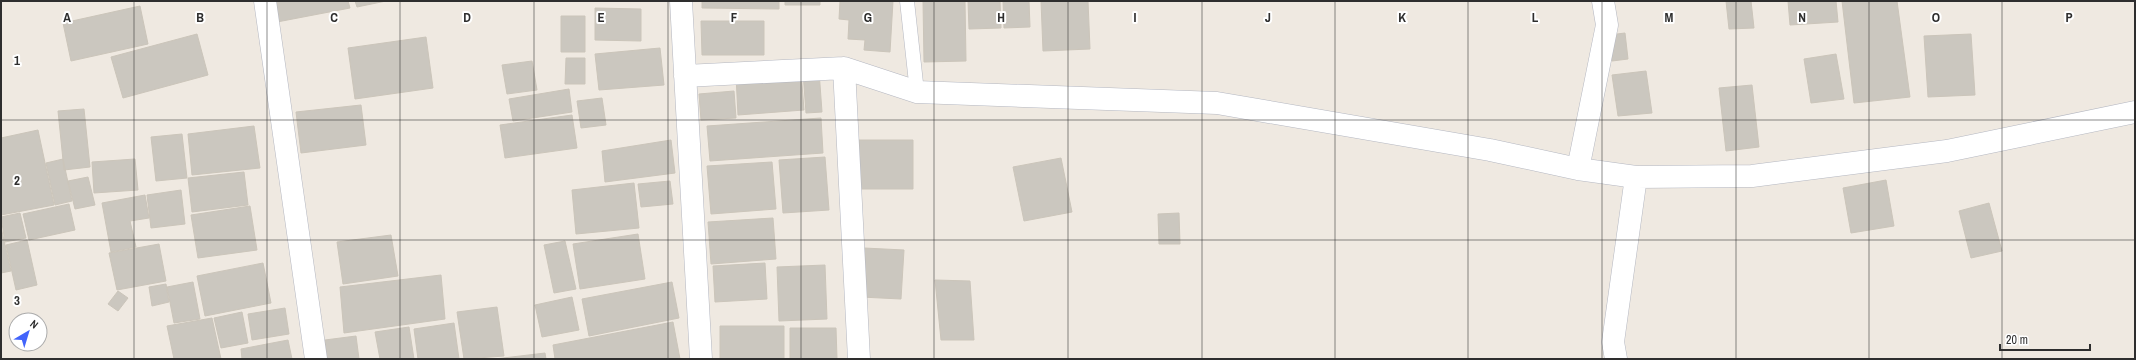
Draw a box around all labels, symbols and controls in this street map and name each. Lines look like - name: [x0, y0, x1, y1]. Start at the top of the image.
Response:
- text: A: [63, 9, 71, 26]
- text: B: [196, 9, 204, 26]
- text: C: [330, 9, 338, 26]
- text: D: [463, 9, 471, 26]
- text: E: [597, 9, 605, 26]
- text: F: [731, 9, 738, 26]
- text: G: [864, 9, 872, 26]
- text: H: [997, 9, 1005, 26]
- text: I: [1134, 9, 1137, 26]
- text: J: [1265, 9, 1271, 26]
- text: K: [1398, 9, 1406, 26]
- text: L: [1532, 9, 1539, 26]
- text: M: [1665, 9, 1674, 26]
- text: N: [1798, 9, 1806, 26]
- text: O: [1932, 9, 1940, 26]
- text: P: [2065, 9, 2073, 26]
- text: 1: [14, 52, 20, 69]
- text: 2: [14, 172, 20, 189]
- text: 3: [14, 292, 20, 309]
- north arrow: [8, 312, 48, 352]
- text: N: [27, 317, 41, 332]
- scale bar: [2000, 326, 2090, 352]
- text: 20 m: [2006, 332, 2028, 348]

